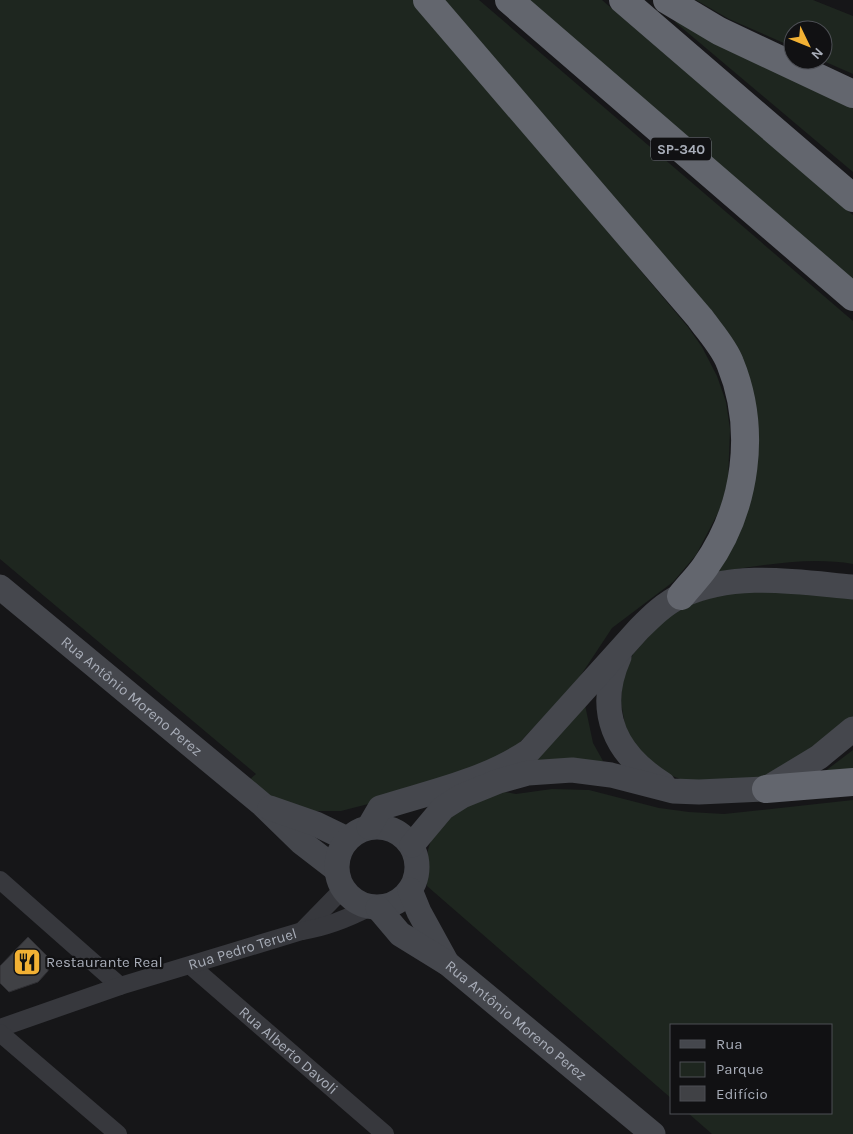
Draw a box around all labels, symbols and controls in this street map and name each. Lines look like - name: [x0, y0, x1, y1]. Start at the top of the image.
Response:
- north arrow: [783, 20, 833, 70]
- text: N: [807, 44, 827, 63]
- road number: SP-340: [651, 138, 711, 160]
- street label: Rua Antônio Moreno Perez: [57, 632, 206, 760]
- street label: Rua Pedro Teruel: [186, 924, 299, 974]
- restaurant icon: Restaurante Real: [12, 947, 42, 977]
- place label: Restaurante Real: [46, 953, 163, 971]
- street label: Rua Antônio Moreno Perez: [442, 956, 590, 1084]
- street label: Rua Alberto Davoli: [235, 1003, 342, 1098]
- legend: [670, 1024, 833, 1114]
- text: Rua: [716, 1035, 743, 1053]
- text: Parque: [716, 1060, 764, 1078]
- text: Edifício: [716, 1085, 768, 1103]

